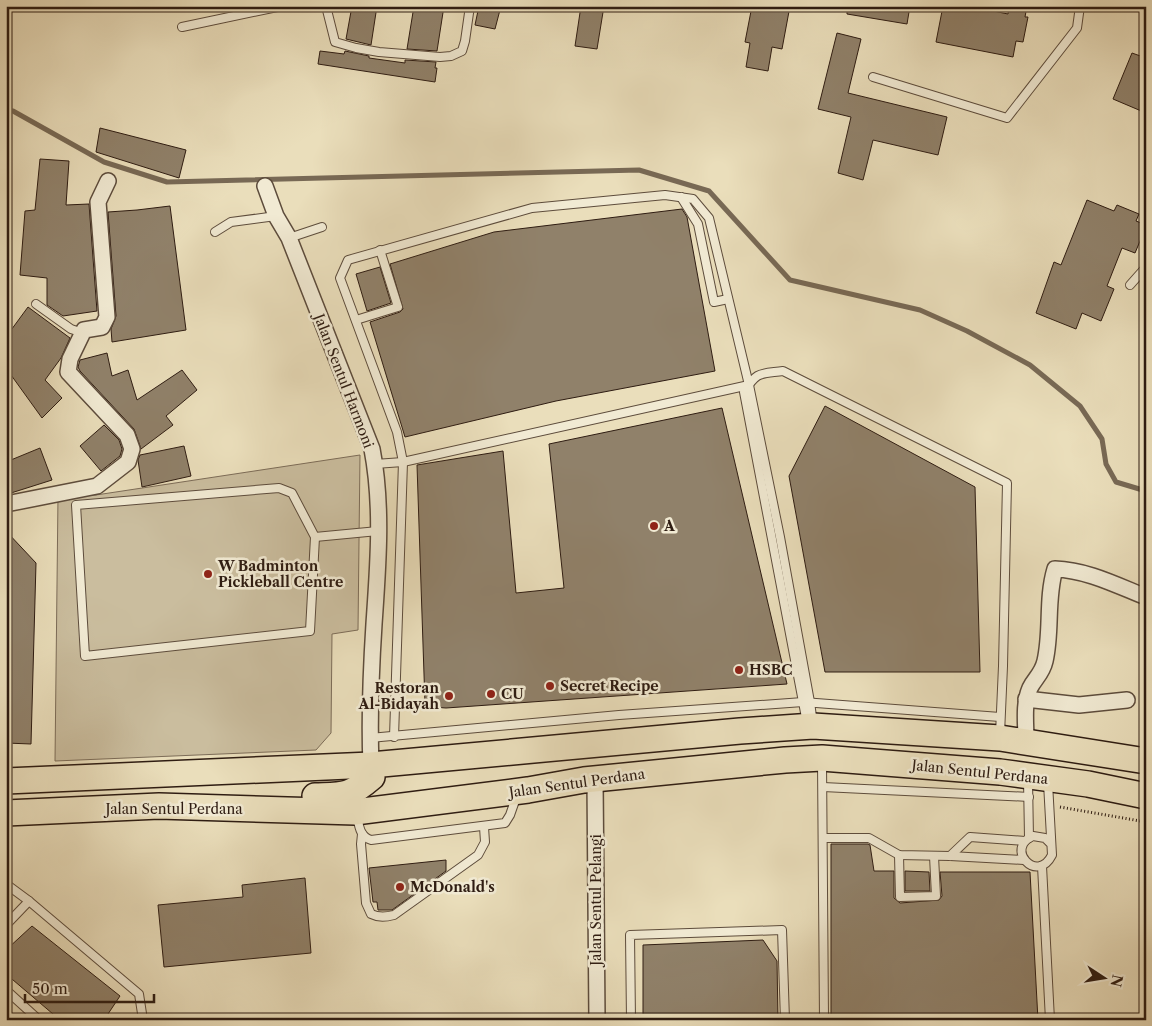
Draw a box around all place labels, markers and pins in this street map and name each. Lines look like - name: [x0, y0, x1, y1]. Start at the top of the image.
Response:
- place label: A: [663, 517, 676, 535]
- marker: A: [648, 520, 660, 532]
- place label: W Badminton Pickleball Centre: [217, 557, 343, 591]
- marker: W Badminton Pickleball Centre: [202, 568, 214, 580]
- place label: HSBC: [749, 661, 792, 679]
- marker: HSBC: [733, 664, 745, 676]
- place label: Secret Recipe: [560, 677, 659, 695]
- place label: Restoran Al-Bidayah: [358, 679, 439, 713]
- marker: Secret Recipe: [544, 680, 556, 692]
- place label: CU: [501, 685, 524, 703]
- marker: CU: [485, 688, 497, 700]
- marker: Restoran Al-Bidayah: [443, 690, 455, 702]
- place label: McDonald's: [410, 878, 495, 896]
- marker: McDonald's: [394, 881, 406, 893]

